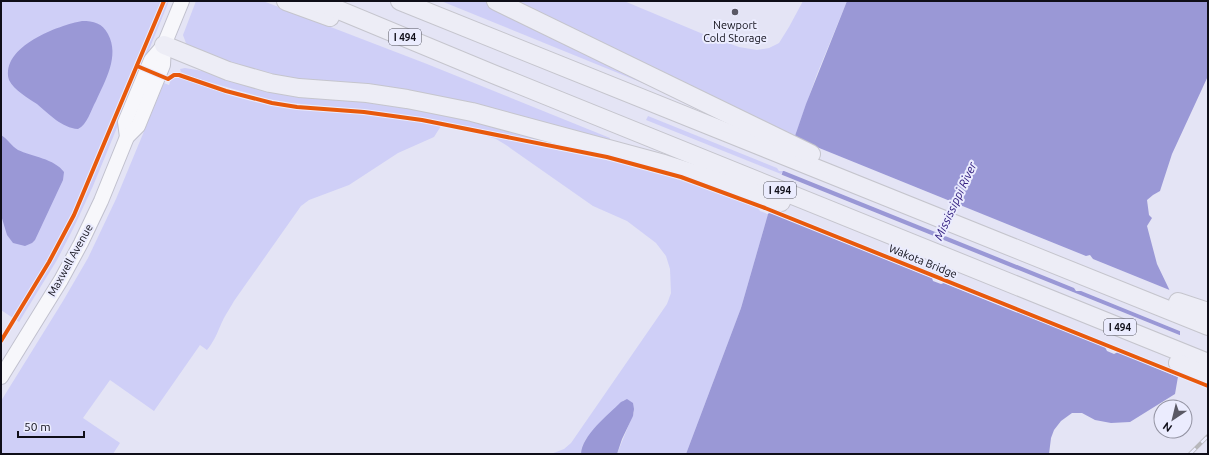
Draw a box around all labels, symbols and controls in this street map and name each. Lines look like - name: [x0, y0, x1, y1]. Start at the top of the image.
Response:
- marker: Newport Cold Storage: [730, 7, 740, 17]
- place label: Newport Cold Storage: [703, 19, 767, 44]
- road number: I 494: [389, 29, 421, 45]
- water label: Mississippi River: [931, 160, 979, 242]
- road number: I 494: [764, 182, 796, 198]
- street label: Maxwell Avenue: [45, 222, 95, 298]
- street label: Wakota Bridge: [887, 242, 959, 280]
- road number: I 494: [1104, 319, 1136, 335]
- north arrow: [1153, 399, 1193, 439]
- scale bar: [18, 413, 84, 439]
- text: 50 m: [24, 420, 51, 433]
- text: N: [1160, 420, 1174, 434]

